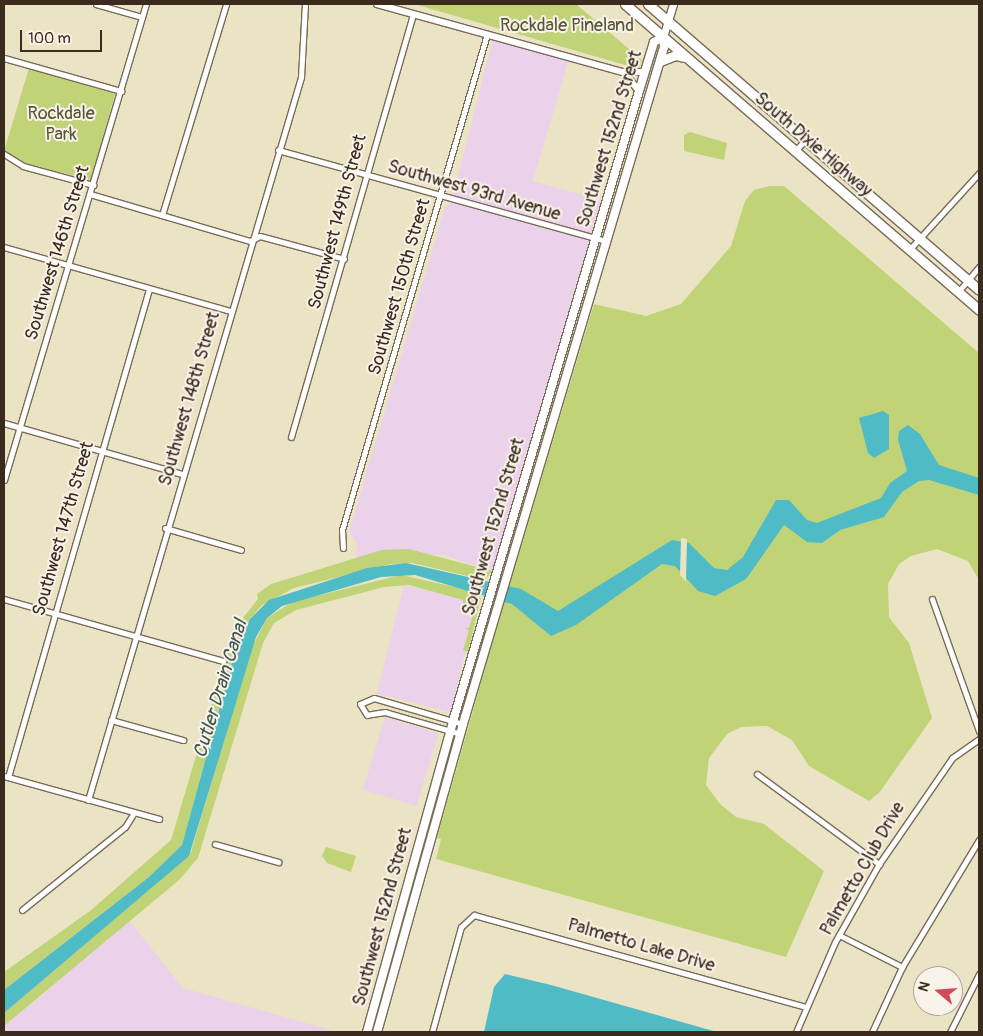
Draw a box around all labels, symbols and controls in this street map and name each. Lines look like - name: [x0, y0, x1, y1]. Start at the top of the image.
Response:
- park label: Rockdale Pineland: [500, 15, 634, 37]
- scale bar: [22, 20, 105, 52]
- text: 100 m: [28, 29, 71, 48]
- street label: Southwest 152nd Street: [573, 48, 647, 230]
- street label: South Dixie Highway: [750, 88, 876, 202]
- park label: Rockdale Park: [27, 104, 95, 146]
- street label: Southwest 149th Street: [304, 132, 372, 312]
- street label: Southwest 93rd Avenue: [385, 156, 563, 226]
- street label: Southwest 146th Street: [21, 163, 95, 343]
- street label: Southwest 150th Street: [364, 196, 436, 378]
- street label: Southwest 148th Street: [155, 309, 225, 489]
- street label: Southwest 152nd Street: [458, 436, 530, 618]
- street label: Southwest 147th Street: [29, 439, 99, 619]
- water label: Cutler Drain Canal: [189, 617, 253, 761]
- street label: Palmetto Club Drive: [816, 798, 910, 940]
- street label: Southwest 152nd Street: [349, 825, 417, 1009]
- street label: Palmetto Lake Drive: [565, 915, 717, 977]
- north arrow: [913, 966, 963, 1016]
- text: N: [915, 979, 934, 994]

